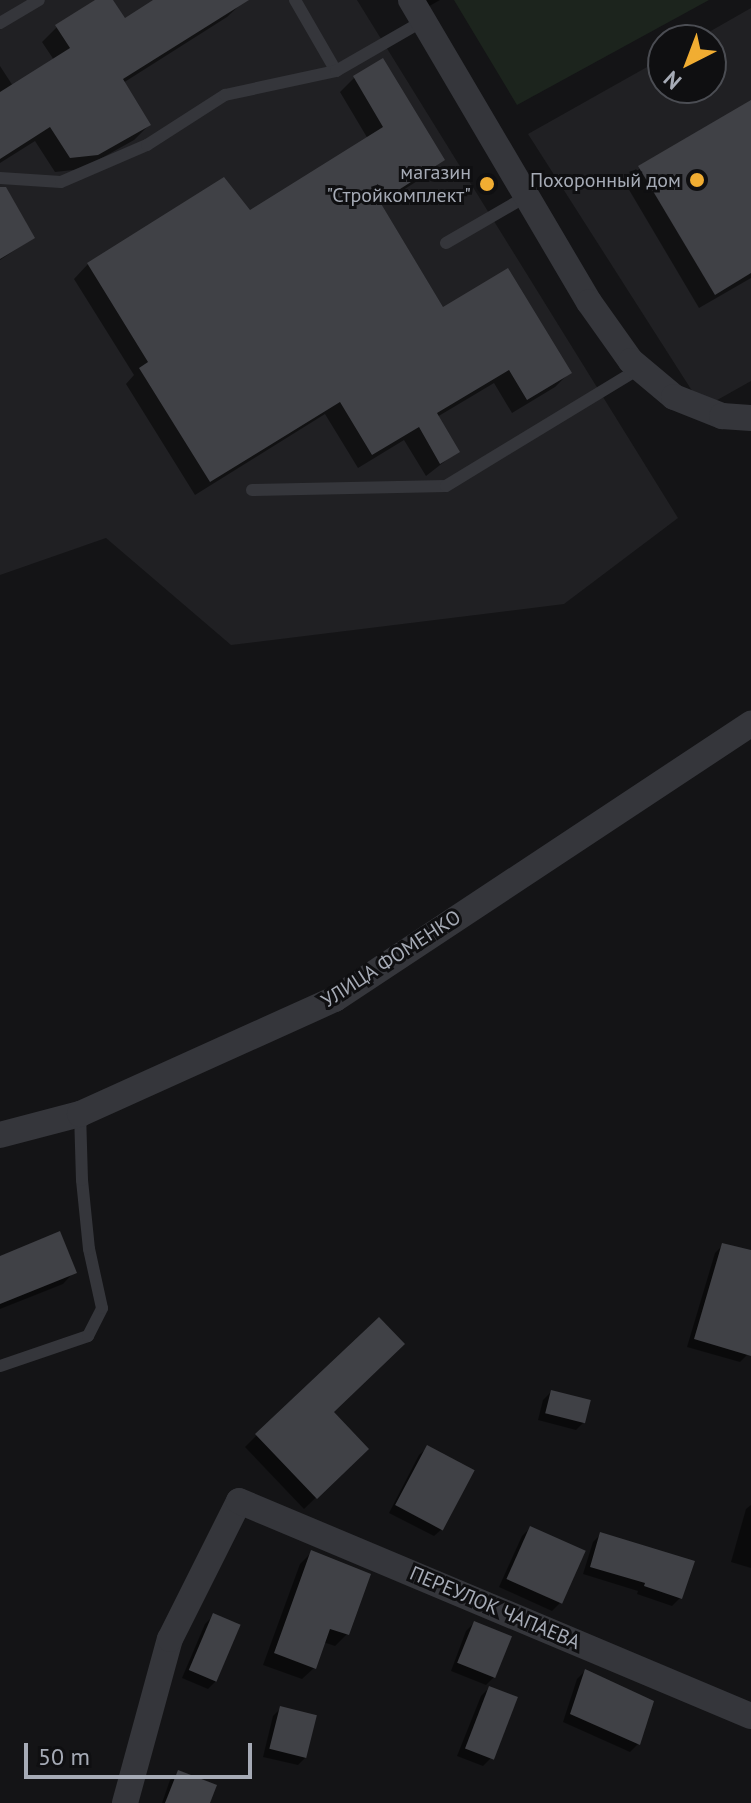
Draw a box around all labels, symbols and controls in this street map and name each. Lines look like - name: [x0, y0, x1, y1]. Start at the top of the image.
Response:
- north arrow: [647, 24, 727, 104]
- text: N: [658, 65, 687, 96]
- place label: магазин "Стройкомплект": [326, 160, 471, 207]
- place label: Похоронный дом: [530, 168, 681, 192]
- marker: Похоронный дом: [688, 171, 706, 189]
- marker: магазин "Стройкомплект": [478, 175, 496, 193]
- street label: УЛИЦА ФОМЕНКО: [316, 905, 466, 1013]
- street label: ПЕРЕУЛОК ЧАПАЕВА: [406, 1561, 584, 1655]
- scale bar: [28, 1727, 256, 1777]
- text: 50 m: [38, 1741, 90, 1772]

